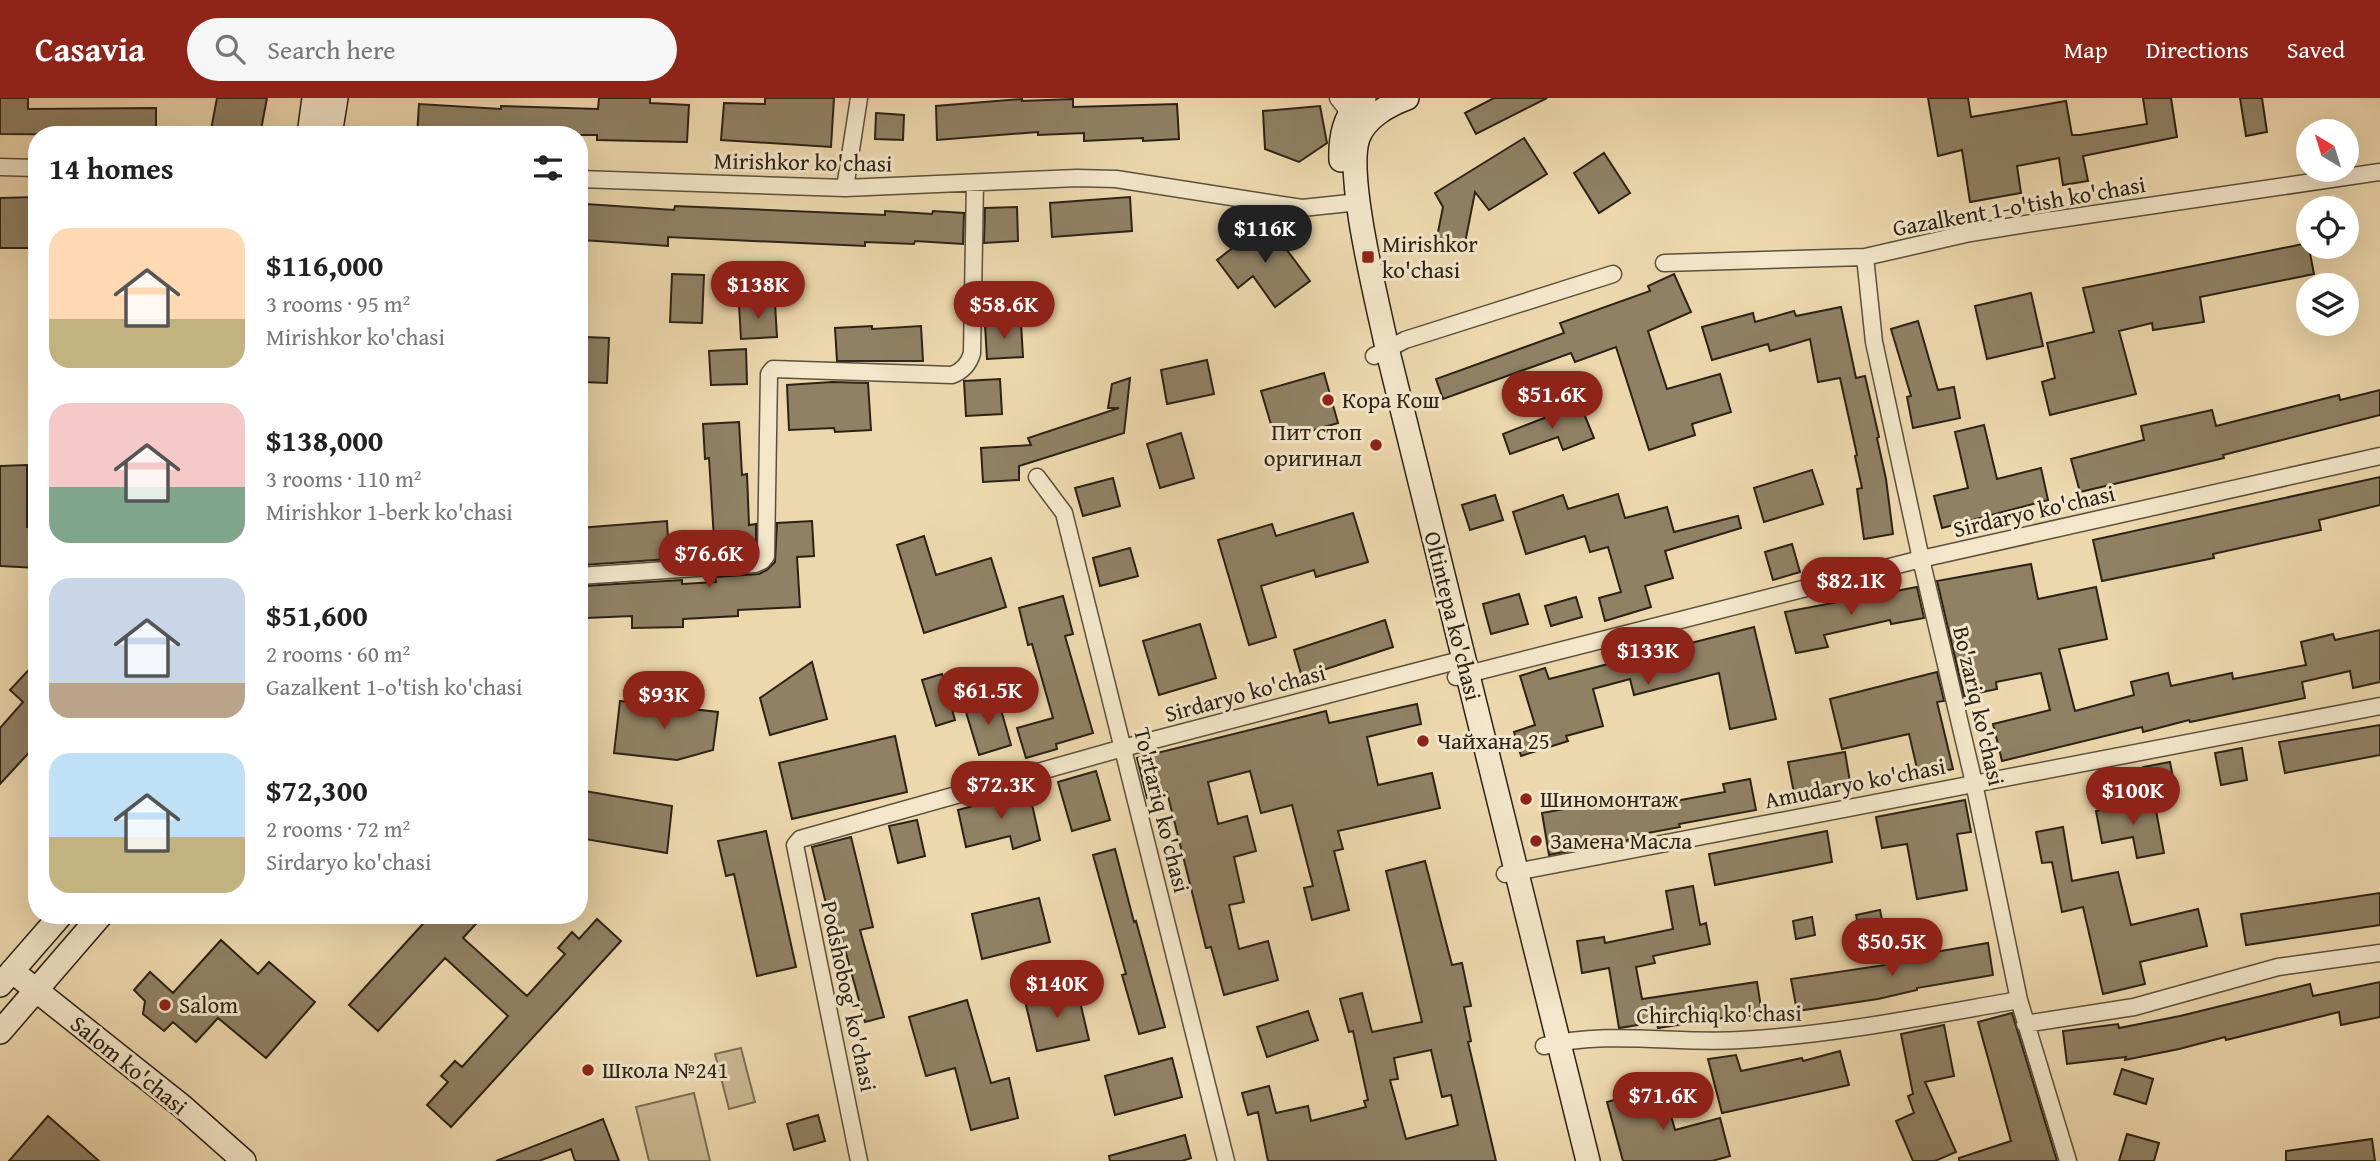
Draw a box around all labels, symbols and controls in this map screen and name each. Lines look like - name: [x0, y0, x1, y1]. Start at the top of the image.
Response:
- search box: [187, 18, 677, 81]
- text: Casavia: [35, 25, 145, 73]
- icon: search: [211, 30, 249, 68]
- text: Search here: [267, 30, 396, 69]
- text: Map: [2064, 32, 2108, 67]
- text: Directions: [2146, 32, 2249, 67]
- text: Saved: [2287, 32, 2345, 67]
- north arrow: [2296, 119, 2359, 182]
- map controls: [2296, 119, 2359, 336]
- street label: Mirishkor ko'chasi: [713, 143, 893, 180]
- text: 14 homes: [49, 146, 174, 190]
- icon: filters: [529, 149, 567, 187]
- street label: Gazalkent 1-o'tish ko'chasi: [1890, 167, 2148, 244]
- button: locate: [2296, 196, 2359, 259]
- pin: $116K: [1216, 206, 1314, 265]
- text: $116K: [1234, 211, 1296, 244]
- place label: Mirishkor ko'chasi: [1382, 227, 1478, 286]
- text: $116,000: [266, 243, 383, 287]
- marker: Mirishkor ko'chasi: [1360, 249, 1376, 265]
- icon: home: [105, 256, 189, 340]
- pin: $138K: [709, 262, 807, 321]
- text: $138K: [727, 267, 789, 300]
- button: layers: [2296, 273, 2359, 336]
- pin: $58.6K: [947, 282, 1061, 341]
- text: 3 rooms · 95 m²: [266, 287, 410, 320]
- text: $58.6K: [970, 287, 1038, 320]
- text: Mirishkor ko'chasi: [266, 320, 445, 353]
- pin: $51.6K: [1495, 372, 1609, 431]
- text: $51.6K: [1518, 377, 1586, 410]
- place label: Кора Кош: [1342, 383, 1440, 416]
- marker: Кора Кош: [1320, 392, 1336, 408]
- place label: Пит стоп оригинал: [1264, 415, 1362, 474]
- text: $138,000: [266, 418, 383, 462]
- icon: home: [105, 431, 189, 515]
- marker: Пит стоп оригинал: [1368, 437, 1384, 453]
- text: 3 rooms · 110 m²: [266, 462, 421, 495]
- street label: Sirdaryo ko'chasi: [1950, 476, 2118, 545]
- text: Mirishkor 1-berk ko'chasi: [266, 495, 513, 528]
- street label: Oltintepa ko'chasi: [1417, 528, 1490, 704]
- pin: $76.6K: [652, 531, 766, 590]
- text: $76.6K: [675, 536, 743, 569]
- pin: $82.1K: [1794, 558, 1908, 617]
- text: $82.1K: [1817, 563, 1885, 596]
- text: $51,600: [266, 593, 368, 637]
- icon: home: [105, 606, 189, 690]
- street label: Bo'zariq ko'chasi: [1945, 623, 2014, 789]
- pin: $133K: [1599, 628, 1697, 687]
- text: $133K: [1617, 633, 1679, 666]
- text: 2 rooms · 60 m²: [266, 637, 410, 670]
- street label: Sirdaryo ko'chasi: [1161, 655, 1329, 730]
- pin: $61.5K: [931, 668, 1045, 727]
- text: Gazalkent 1-o'tish ko'chasi: [266, 670, 522, 703]
- pin: $93K: [623, 672, 705, 731]
- text: $61.5K: [954, 673, 1022, 706]
- text: $93K: [639, 677, 689, 710]
- street label: To'rtariq ko'chasi: [1126, 724, 1199, 896]
- place label: Чайхана 25: [1437, 724, 1550, 757]
- marker: Чайхана 25: [1415, 733, 1431, 749]
- street label: Amudaryo ko'chasi: [1762, 749, 1948, 816]
- pin: $72.3K: [944, 762, 1058, 821]
- text: $72.3K: [967, 767, 1035, 800]
- text: $72,300: [266, 768, 368, 812]
- pin: $100K: [2084, 768, 2182, 827]
- text: $100K: [2102, 773, 2164, 806]
- icon: home: [105, 781, 189, 865]
- place label: Шиномонтаж: [1540, 782, 1679, 815]
- marker: Шиномонтаж: [1518, 791, 1534, 807]
- text: 2 rooms · 72 m²: [266, 812, 410, 845]
- place label: Замена Маслa: [1550, 824, 1692, 857]
- marker: Замена Маслa: [1528, 833, 1544, 849]
- text: Sirdaryo ko'chasi: [266, 845, 431, 878]
- street label: Podshobog' ko'chasi: [813, 897, 886, 1094]
- pin: $50.5K: [1835, 918, 1949, 978]
- text: $50.5K: [1858, 924, 1926, 957]
- pin: $140K: [1008, 960, 1106, 1020]
- text: $140K: [1026, 966, 1088, 999]
- place label: Salom: [179, 988, 238, 1021]
- street label: Chirchiq ko'chasi: [1636, 996, 1802, 1031]
- marker: Salom: [157, 997, 173, 1013]
- street label: Salom ko'chasi: [64, 1007, 195, 1122]
- place label: Школа №241: [602, 1053, 729, 1086]
- marker: Школа №241: [580, 1062, 596, 1078]
- pin: $71.6K: [1606, 1072, 1720, 1132]
- text: $71.6K: [1629, 1078, 1697, 1111]

